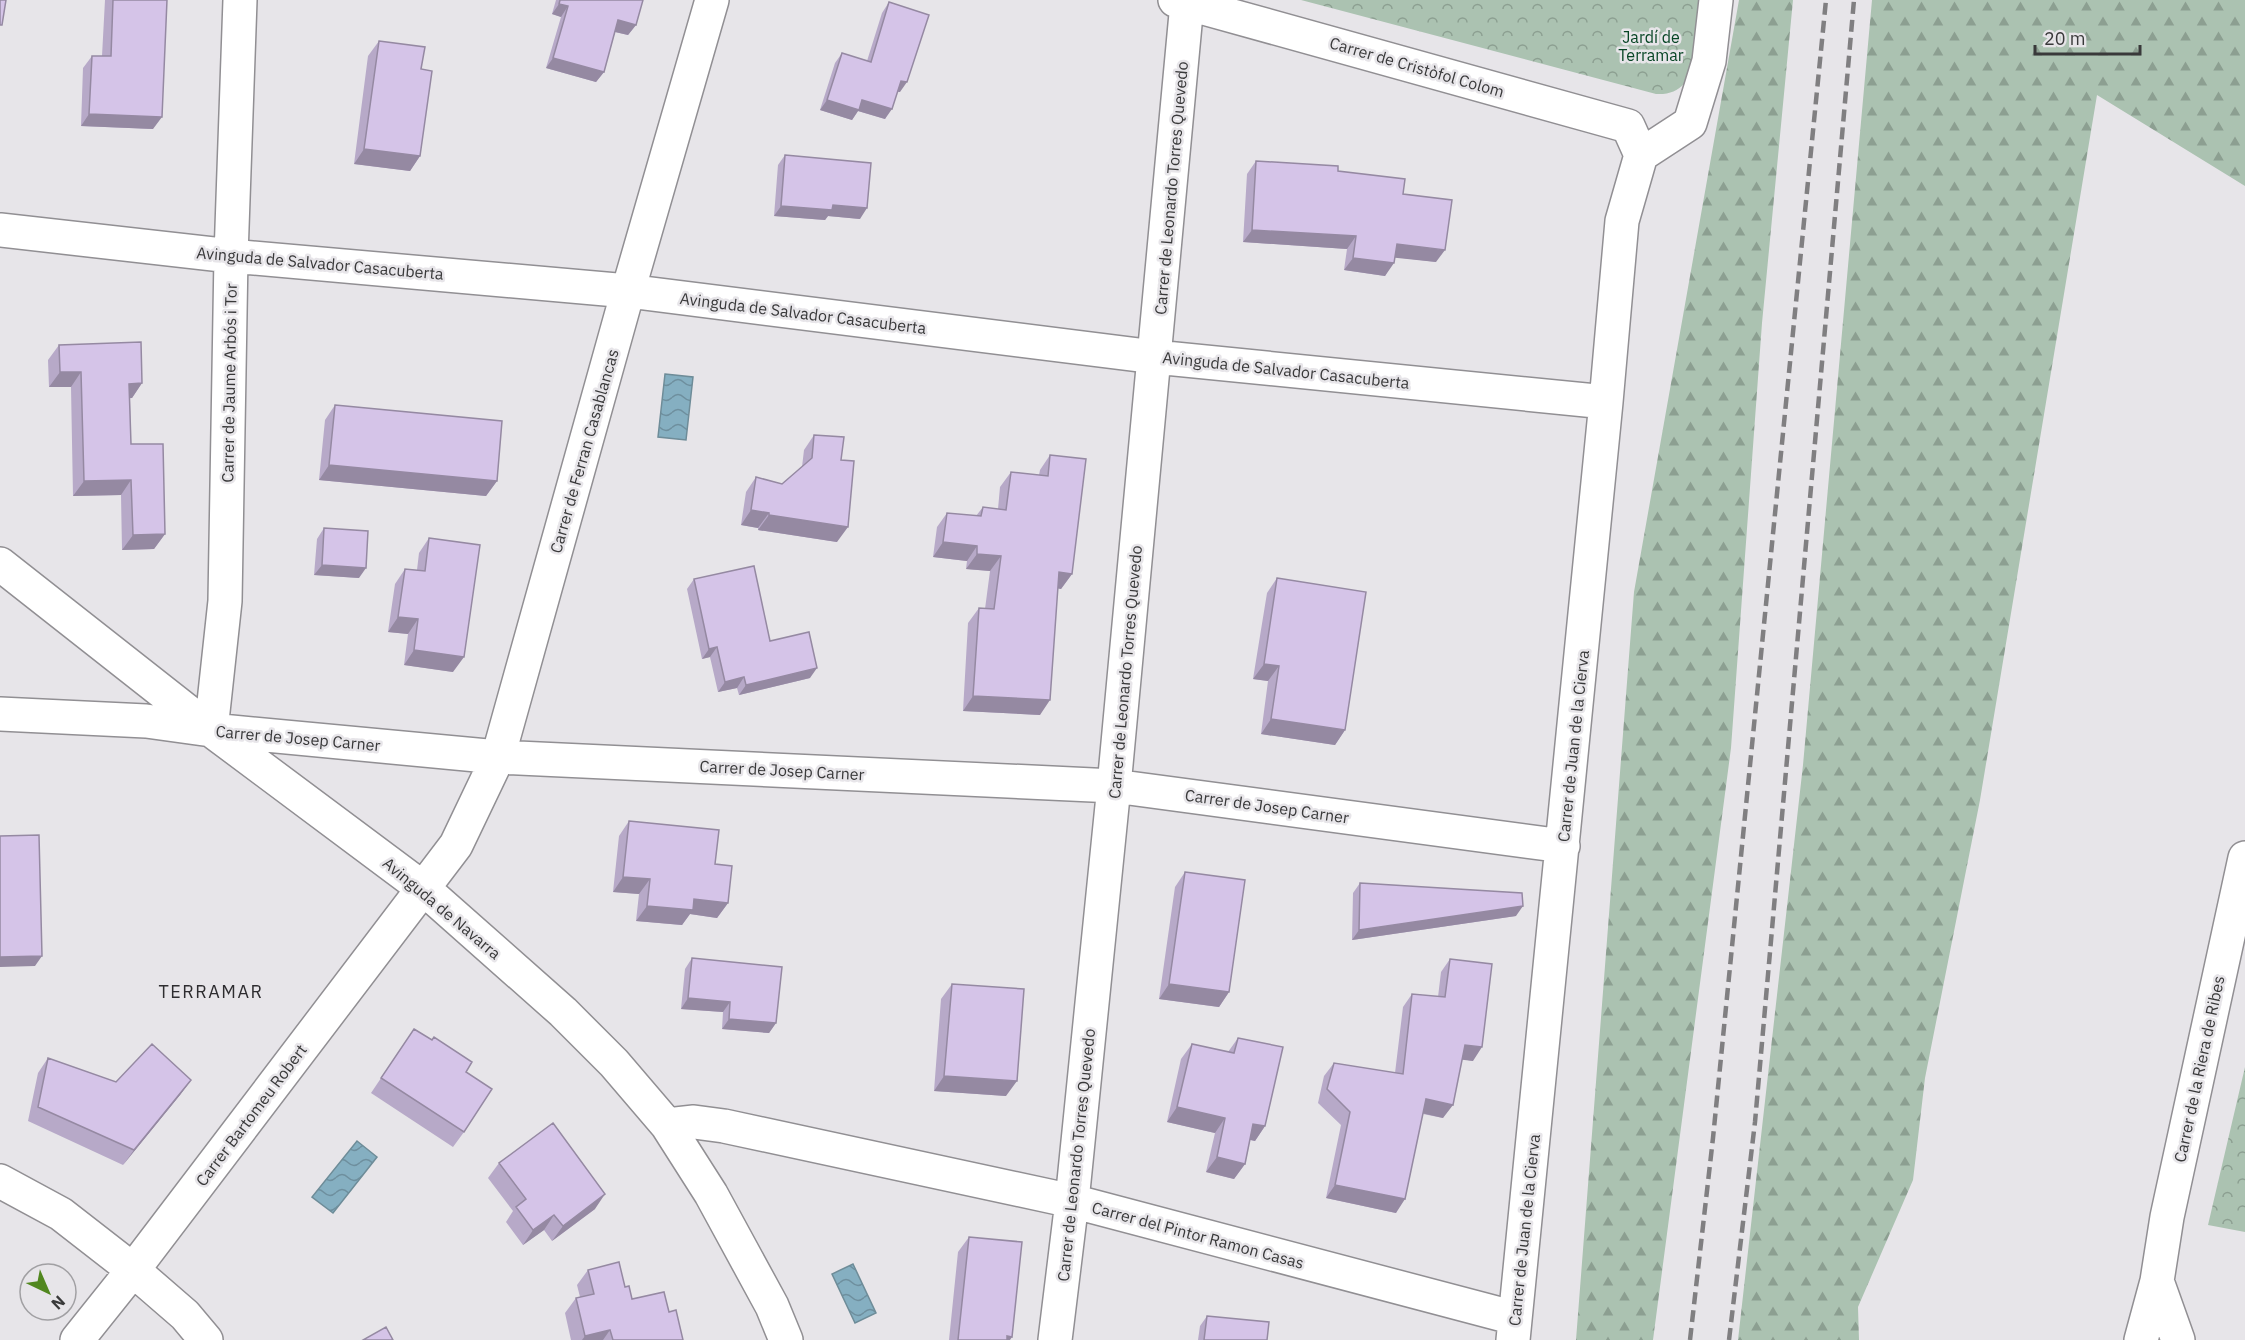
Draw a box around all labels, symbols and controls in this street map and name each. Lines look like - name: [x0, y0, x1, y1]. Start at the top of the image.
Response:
- scale bar: [2035, 18, 2140, 56]
- park label: Jardí de Terramar: [1618, 27, 1684, 65]
- text: 20 m: [2044, 27, 2086, 50]
- street label: Carrer de Cristòfol Colom: [1327, 32, 1507, 102]
- street label: Carrer de Leonardo Torres Quevedo: [1150, 60, 1192, 316]
- street label: Avinguda de Salvador Casacuberta: [196, 242, 445, 284]
- street label: Carrer de Jaume Arbós i Tor: [217, 283, 241, 483]
- street label: Avinguda de Salvador Casacuberta: [679, 288, 928, 338]
- street label: Carrer de Ferran Casablancas: [545, 347, 623, 555]
- street label: Avinguda de Salvador Casacuberta: [1162, 347, 1411, 393]
- street label: Carrer de Leonardo Torres Quevedo: [1104, 544, 1146, 800]
- street label: Carrer de Juan de la Cierva: [1553, 649, 1593, 843]
- street label: Carrer de Josep Carner: [215, 721, 381, 755]
- street label: Carrer de Josep Carner: [699, 756, 865, 784]
- street label: Carrer de Josep Carner: [1184, 785, 1350, 827]
- street label: Avinguda de Navarra: [379, 853, 505, 964]
- street label: Carrer de la Riera de Ribes: [2169, 974, 2229, 1164]
- district label: TERRAMAR: [158, 980, 264, 1003]
- street label: Carrer de Leonardo Torres Quevedo: [1053, 1027, 1099, 1283]
- street label: Carrer Bartomeu Robert: [191, 1040, 311, 1190]
- street label: Carrer de Juan de la Cierva: [1504, 1133, 1544, 1327]
- street label: Carrer del Pintor Ramon Casas: [1090, 1197, 1306, 1273]
- north arrow: [18, 1262, 78, 1322]
- text: N: [47, 1292, 70, 1314]

